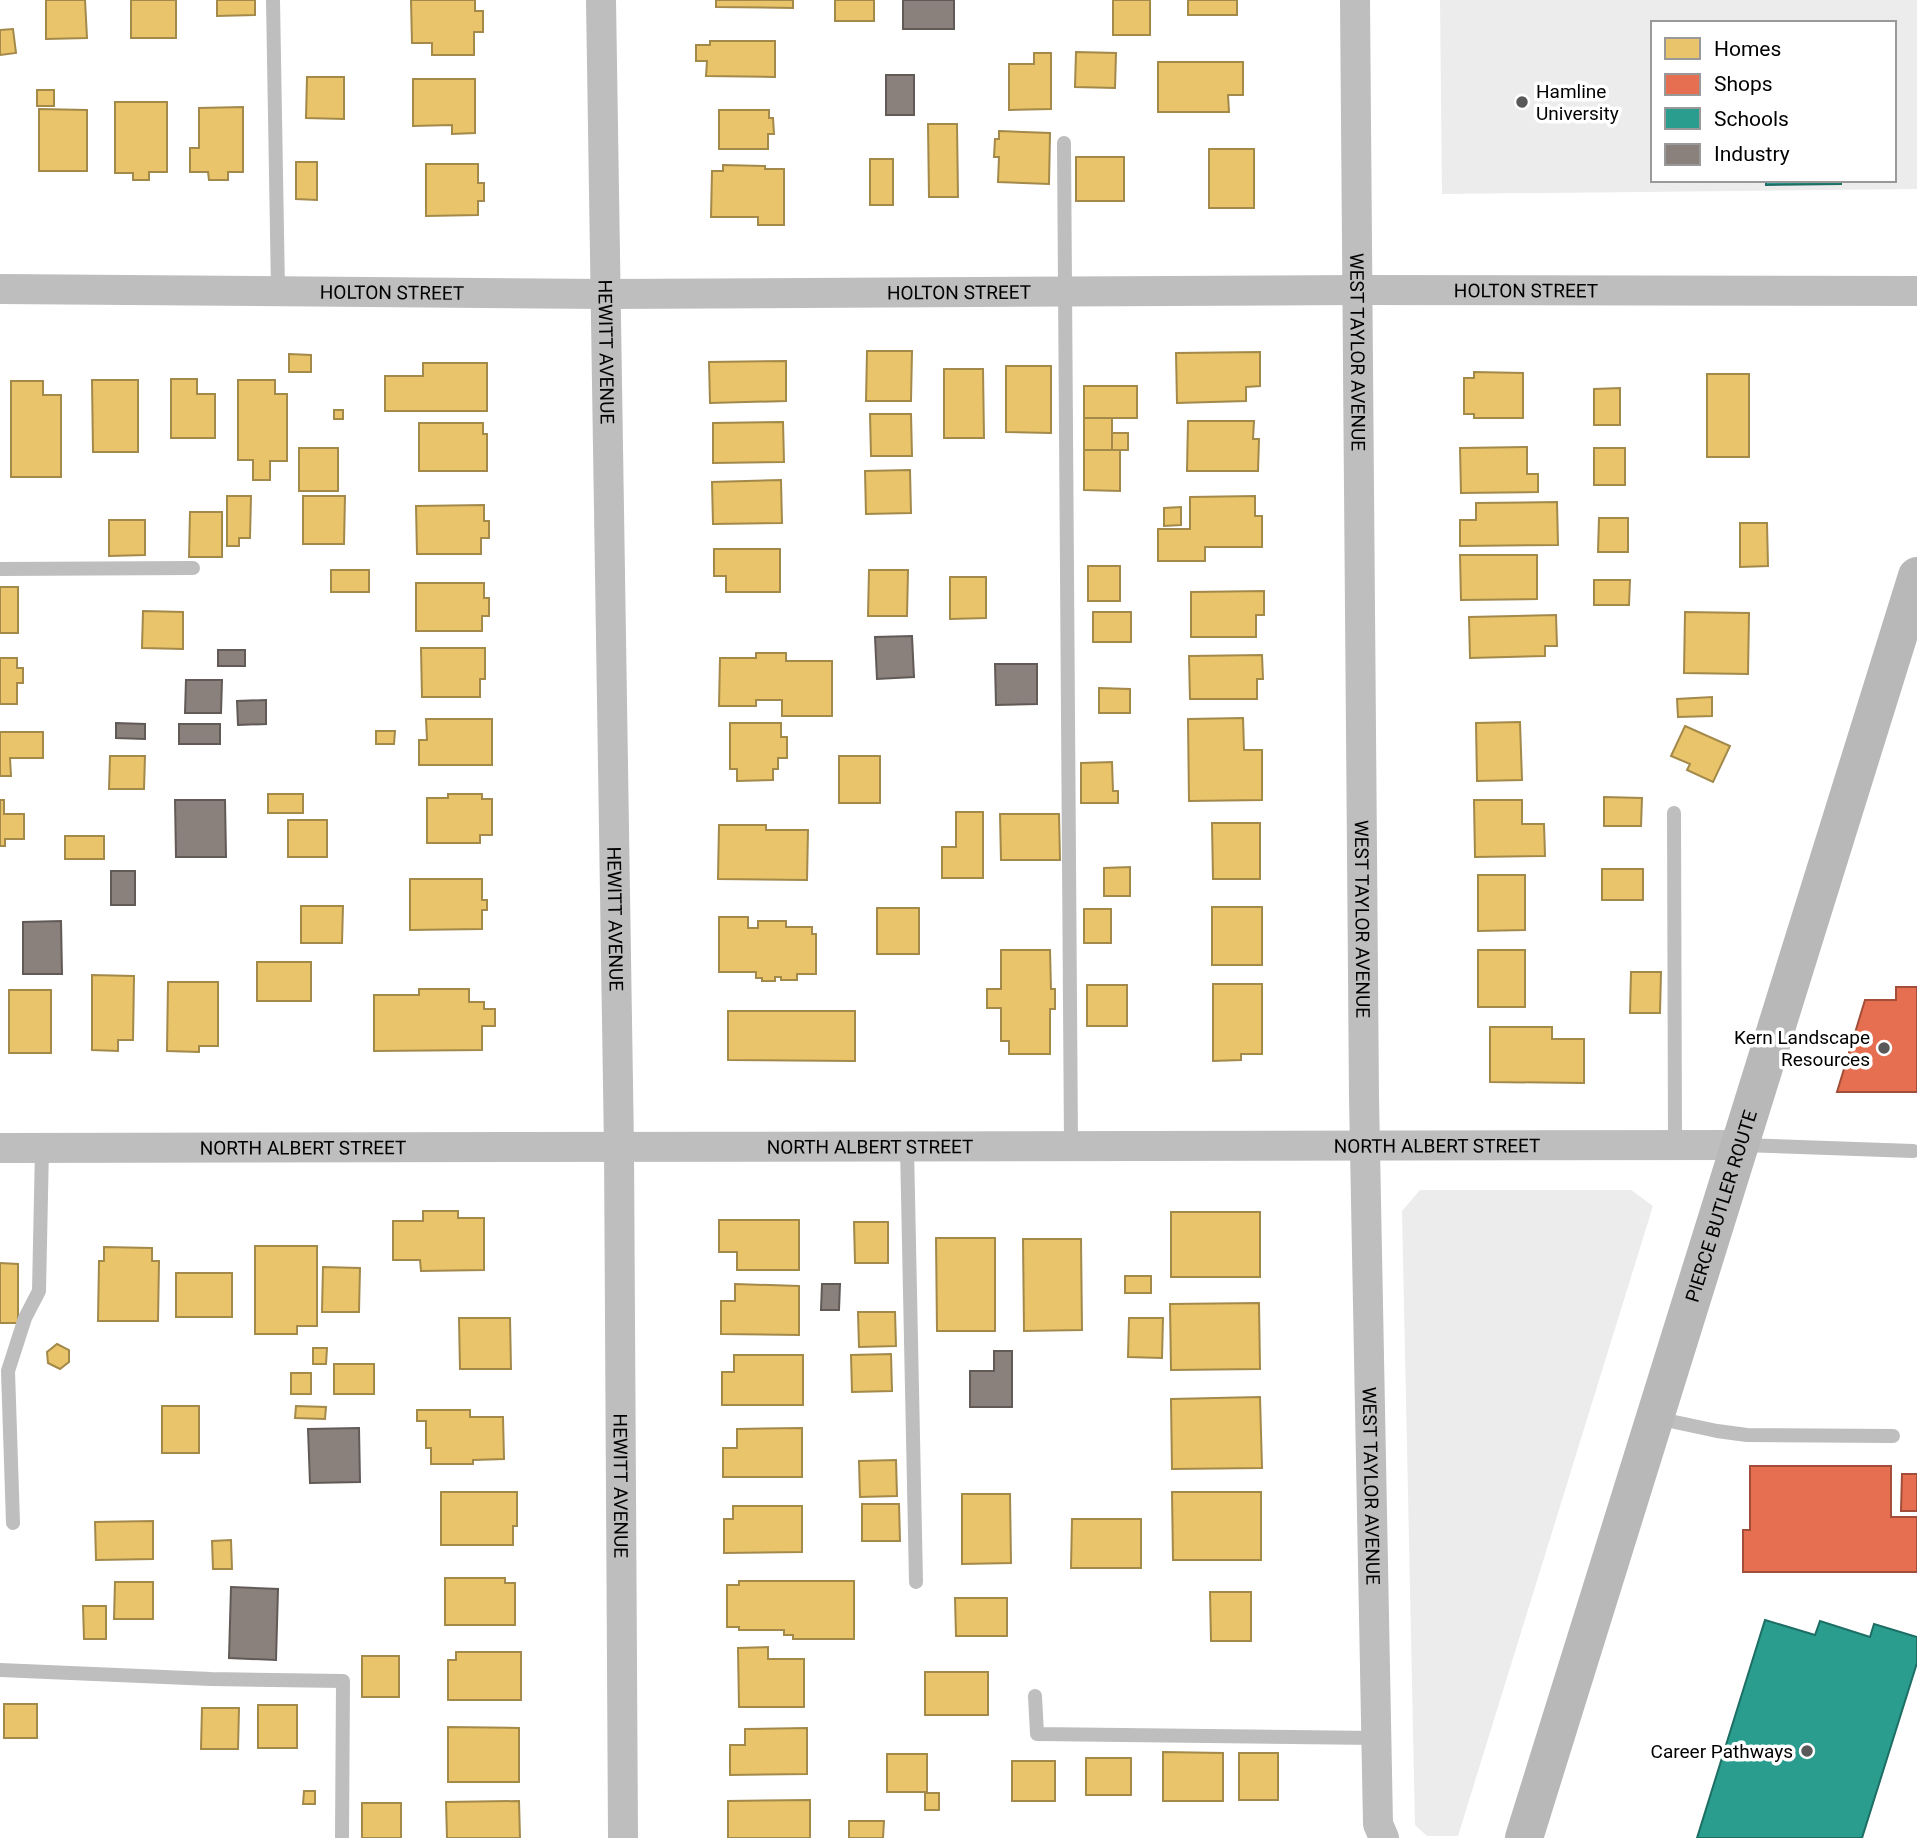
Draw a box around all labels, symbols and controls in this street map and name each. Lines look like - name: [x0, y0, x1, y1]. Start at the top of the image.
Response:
- legend: [1651, 21, 1896, 182]
- text: Homes: [1714, 37, 1781, 61]
- text: Shops: [1714, 72, 1773, 96]
- place label: Hamline University: [1536, 80, 1619, 125]
- marker: Hamline University: [1514, 94, 1530, 110]
- text: Schools: [1714, 107, 1789, 131]
- text: Industry: [1714, 142, 1790, 166]
- street label: WEST TAYLOR AVENUE: [1346, 253, 1370, 451]
- street label: HOLTON STREET: [1454, 279, 1598, 302]
- street label: HOLTON STREET: [320, 280, 464, 304]
- street label: HEWITT AVENUE: [594, 280, 619, 425]
- street label: HOLTON STREET: [887, 280, 1031, 304]
- street label: WEST TAYLOR AVENUE: [1350, 820, 1375, 1018]
- street label: HEWITT AVENUE: [603, 846, 628, 992]
- place label: Kern Landscape Resources: [1734, 1026, 1870, 1071]
- marker: Kern Landscape Resources: [1876, 1040, 1892, 1056]
- street label: PIERCE BUTLER ROUTE: [1680, 1107, 1762, 1305]
- street label: NORTH ALBERT STREET: [1334, 1134, 1540, 1157]
- street label: NORTH ALBERT STREET: [767, 1135, 973, 1158]
- street label: NORTH ALBERT STREET: [200, 1136, 406, 1159]
- street label: WEST TAYLOR AVENUE: [1358, 1387, 1385, 1585]
- street label: HEWITT AVENUE: [609, 1414, 633, 1558]
- place label: Career Pathways: [1651, 1740, 1793, 1763]
- marker: Career Pathways: [1799, 1743, 1815, 1759]

